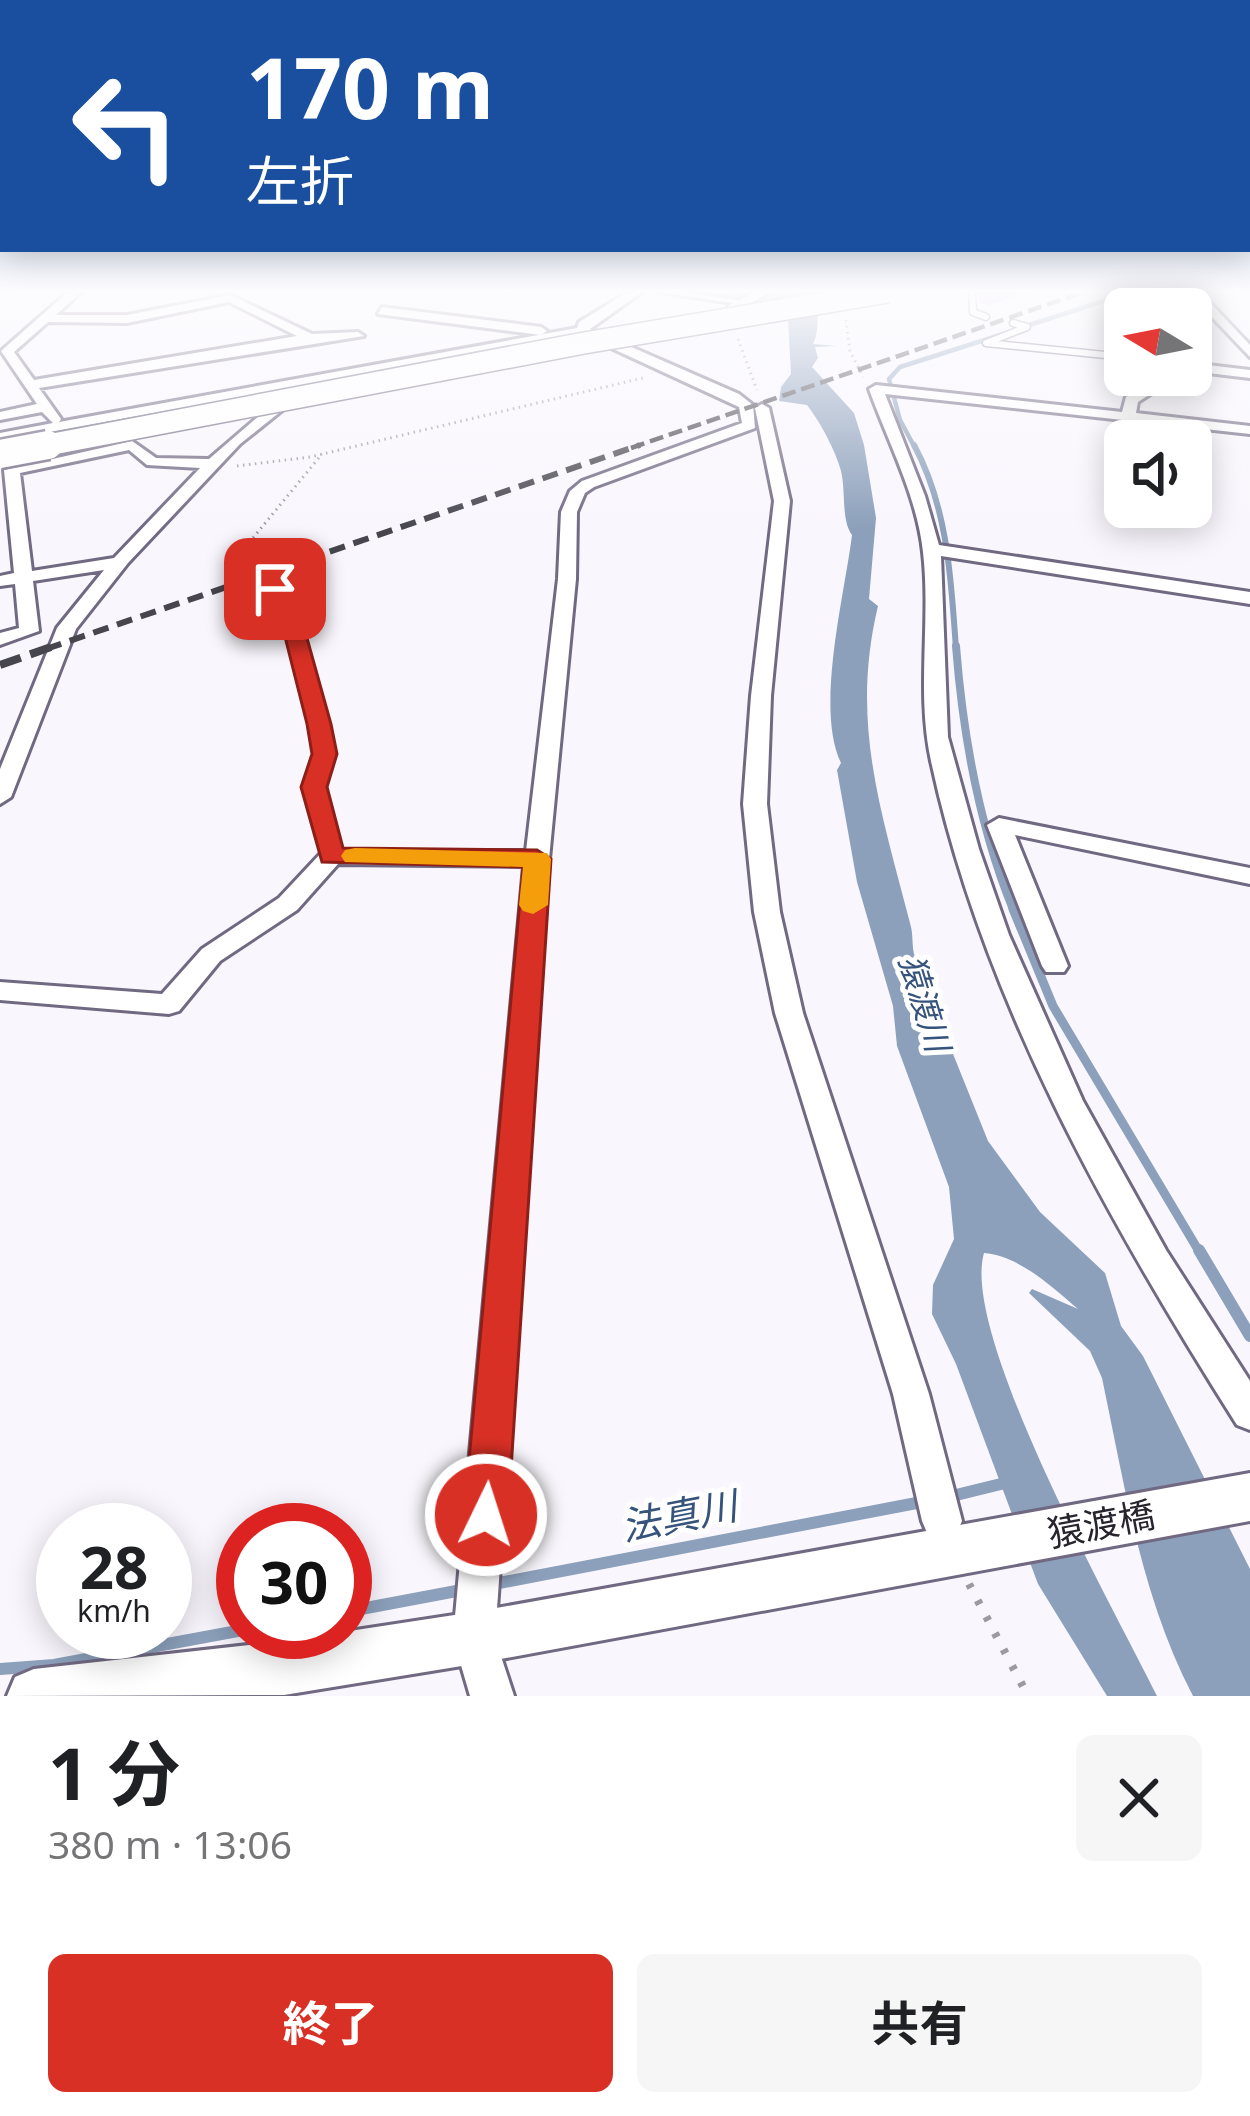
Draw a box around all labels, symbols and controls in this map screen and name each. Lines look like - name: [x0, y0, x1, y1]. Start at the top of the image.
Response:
- text: 170 m: [246, 29, 494, 144]
- icon: left: [48, 48, 204, 204]
- text: 左折: [246, 143, 354, 217]
- north arrow: [1104, 288, 1212, 396]
- map controls: [1104, 288, 1212, 528]
- button: sound: [1104, 420, 1212, 528]
- pin: [224, 538, 326, 640]
- icon: arrive: [242, 556, 308, 622]
- water label: 猿渡川: [889, 949, 962, 1060]
- position arrow: [423, 1452, 549, 1578]
- water label: 法真川: [616, 1477, 745, 1552]
- street label: 猿渡橋: [1043, 1489, 1159, 1558]
- speed limit sign: 30: [216, 1503, 372, 1659]
- text: 28: [80, 1525, 148, 1607]
- text: km/h: [77, 1590, 151, 1631]
- text: 1 分: [48, 1723, 180, 1821]
- button: close: [1076, 1735, 1202, 1861]
- text: 380 m · 13:06: [48, 1817, 292, 1870]
- button: 終了: [48, 1954, 613, 2092]
- button: 共有: [637, 1954, 1202, 2092]

